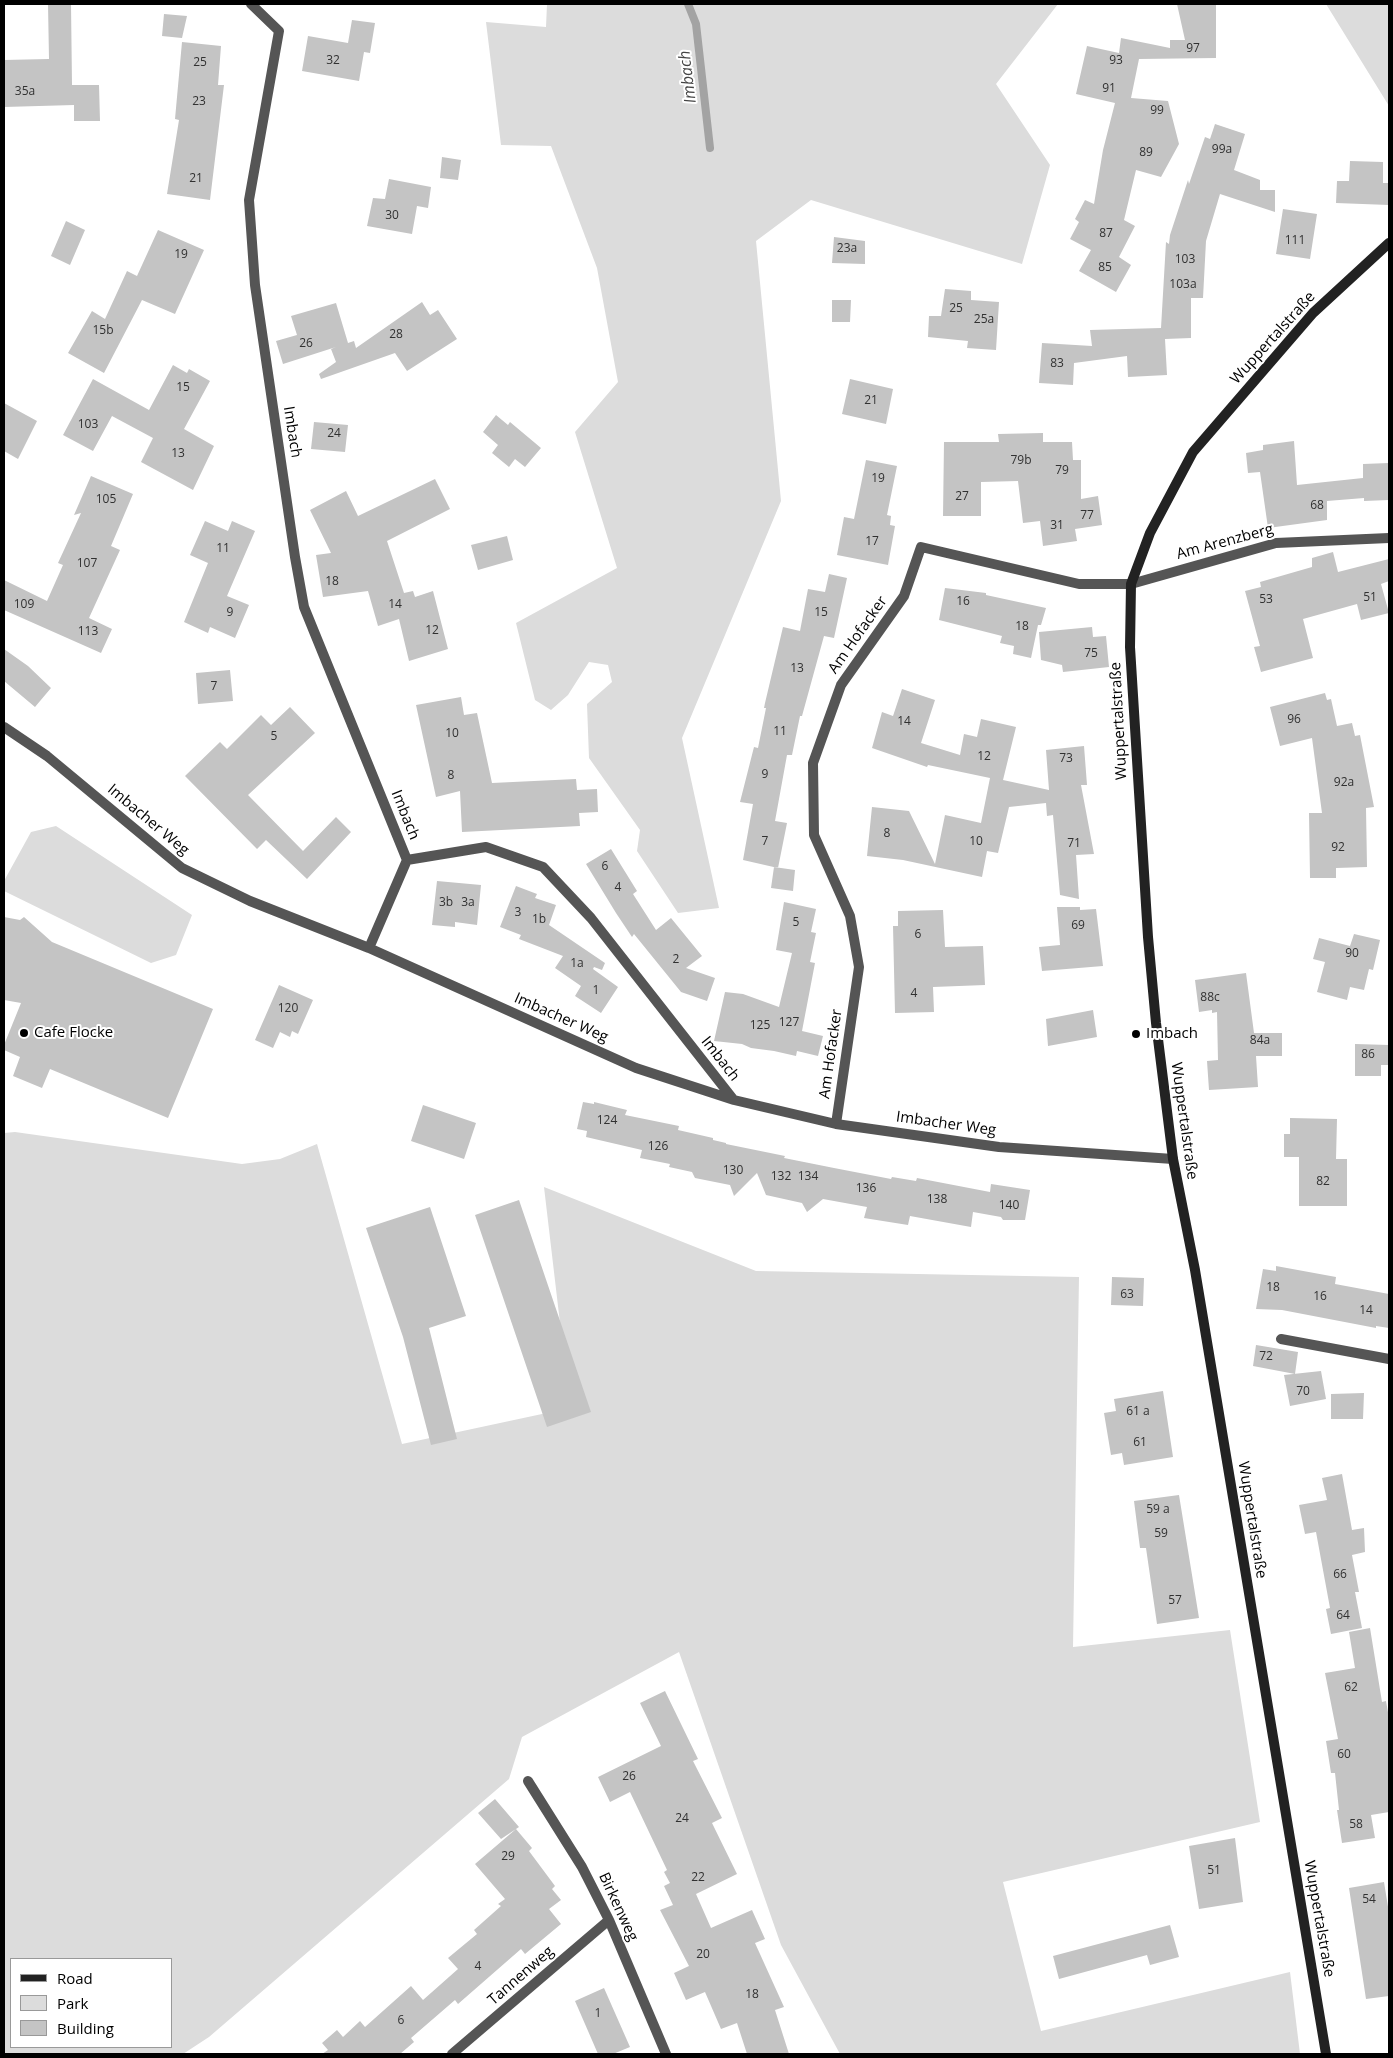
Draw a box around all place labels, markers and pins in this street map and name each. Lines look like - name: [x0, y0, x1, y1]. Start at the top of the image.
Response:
- place label: Cafe Flocke: [34, 1024, 113, 1042]
- place label: Imbach: [1146, 1025, 1198, 1043]
- marker: Cafe Flocke: [18, 1027, 30, 1039]
- marker: Imbach: [1130, 1028, 1142, 1040]

